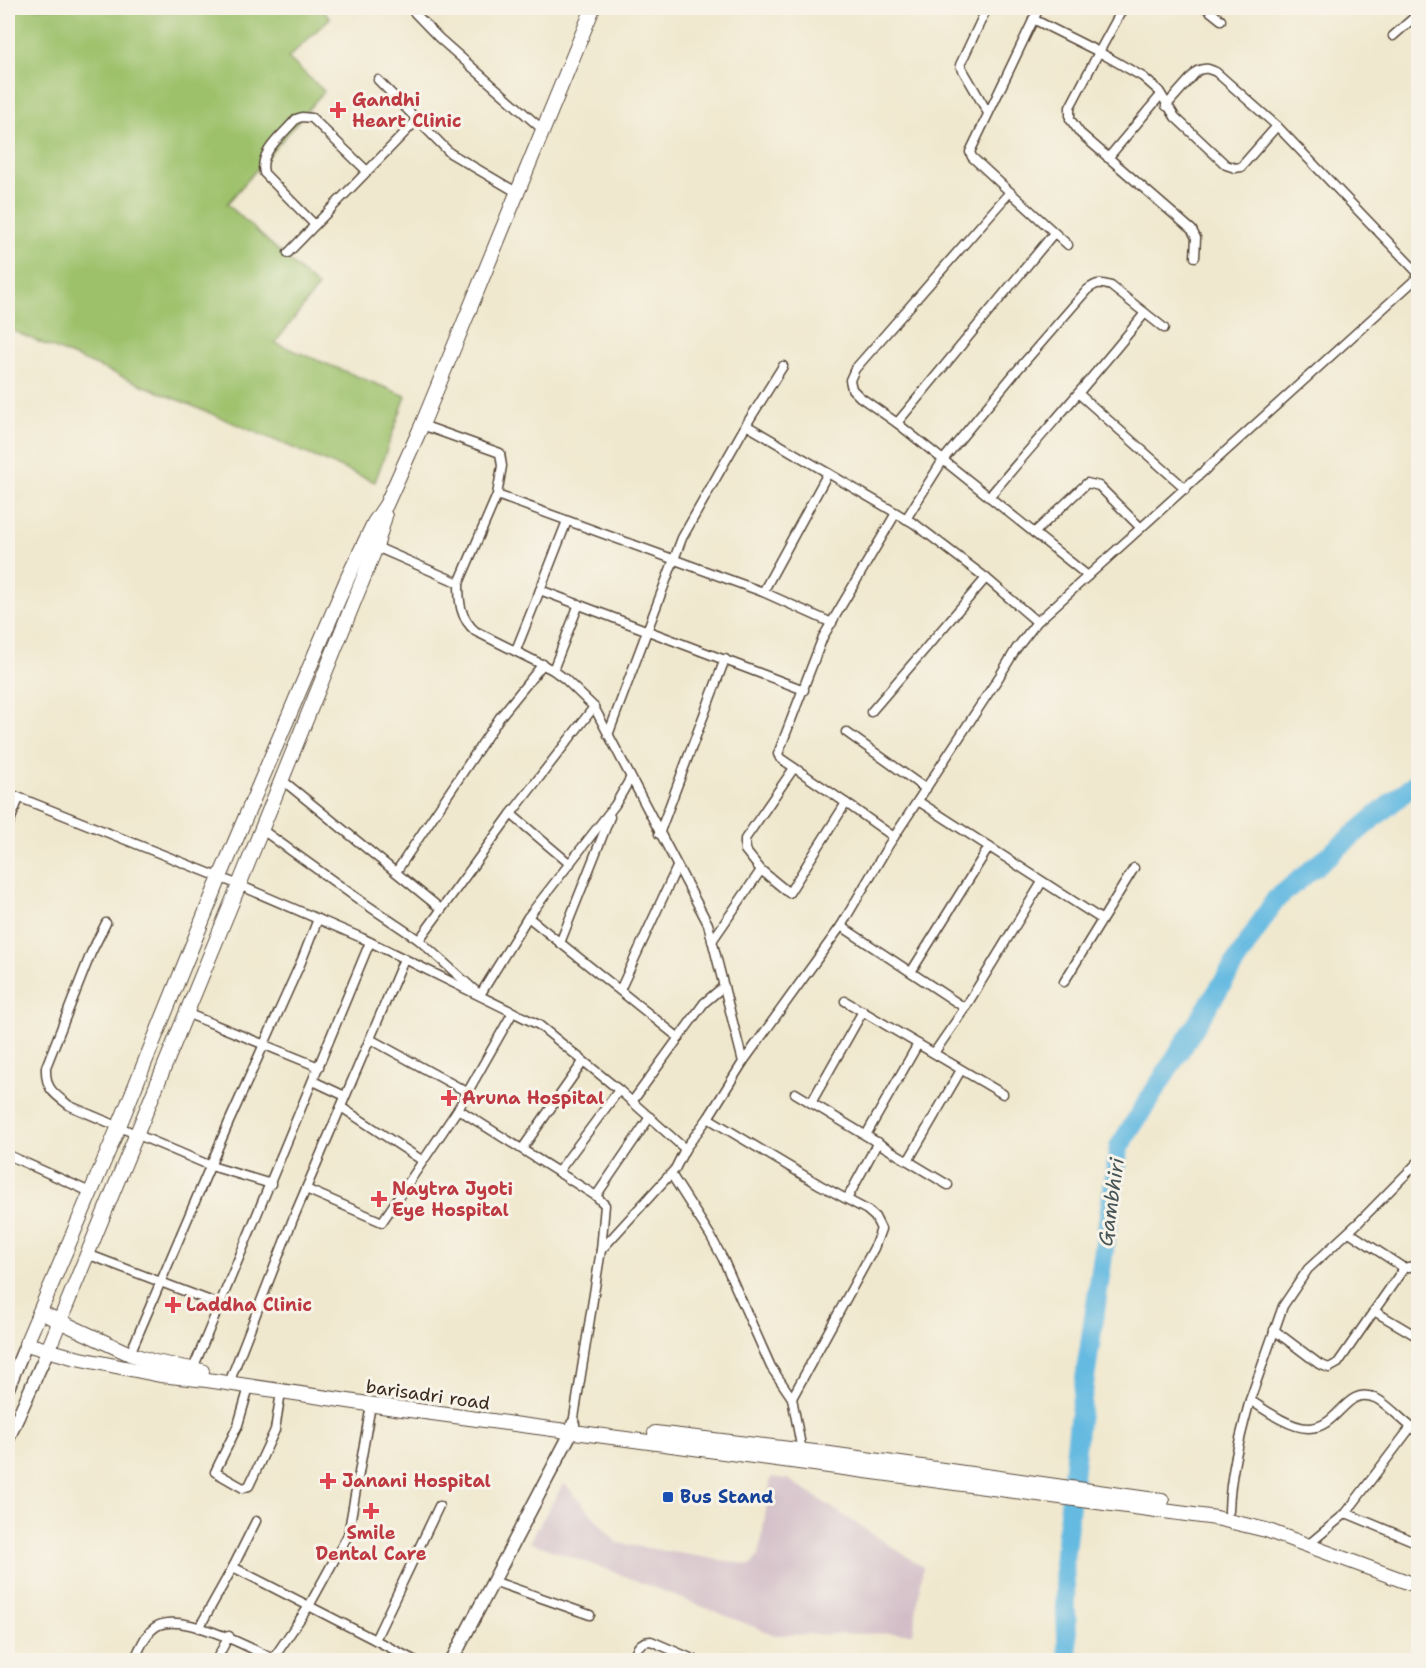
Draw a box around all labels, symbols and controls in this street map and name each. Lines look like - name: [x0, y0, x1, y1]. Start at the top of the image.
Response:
- place label: Gandhi Heart Clinic: [352, 88, 461, 133]
- marker: Gandhi Heart Clinic: [329, 101, 347, 119]
- place label: Aruna Hospital: [462, 1086, 604, 1110]
- marker: Aruna Hospital: [440, 1089, 458, 1107]
- water label: Gambhiri: [1092, 1156, 1130, 1248]
- place label: Naytra Jyoti Eye Hospital: [392, 1177, 513, 1222]
- marker: Naytra Jyoti Eye Hospital: [370, 1190, 388, 1208]
- place label: Laddha Clinic: [186, 1293, 312, 1317]
- marker: Laddha Clinic: [164, 1296, 182, 1314]
- street label: barisadri road: [364, 1374, 492, 1416]
- place label: Janani Hospital: [342, 1469, 491, 1493]
- marker: Janani Hospital: [319, 1472, 337, 1490]
- place label: Bus Stand: [680, 1485, 774, 1509]
- marker: Bus Stand: [661, 1490, 675, 1504]
- marker: Smile Dental Care: [362, 1502, 380, 1520]
- place label: Smile Dental Care: [316, 1521, 427, 1566]

